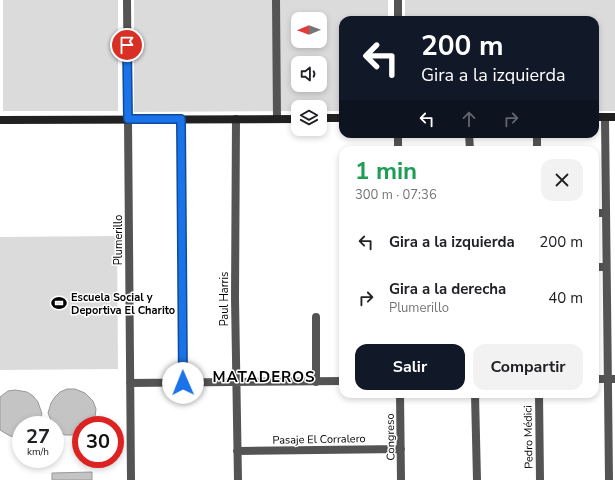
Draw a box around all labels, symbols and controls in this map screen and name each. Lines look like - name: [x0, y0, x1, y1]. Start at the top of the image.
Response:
- north arrow: [291, 12, 327, 48]
- map controls: [291, 12, 327, 136]
- text: 200 m: [421, 27, 504, 65]
- pin: [110, 28, 144, 62]
- icon: left: [355, 32, 407, 84]
- icon: arrive: [116, 34, 138, 56]
- button: sound: [291, 56, 327, 92]
- text: Gira a la izquierda: [421, 63, 565, 87]
- button: layers: [291, 100, 327, 136]
- icon: left: [416, 108, 438, 130]
- icon: ahead: [458, 108, 480, 130]
- icon: right: [500, 108, 522, 130]
- text: 1 min: [355, 155, 417, 187]
- button: close: [541, 159, 583, 201]
- text: 300 m · 07:36: [355, 186, 437, 204]
- street label: Plumerillo: [111, 215, 126, 265]
- icon: left: [355, 231, 377, 253]
- text: Gira a la izquierda: [389, 232, 515, 252]
- text: 200 m: [539, 232, 583, 252]
- street label: Paul Harris: [217, 272, 232, 326]
- text: Gira a la derecha: [389, 279, 506, 299]
- icon: right: [355, 287, 377, 309]
- text: 40 m: [548, 288, 583, 308]
- place label: Escuela Social y Deportiva El Charito: [71, 290, 175, 318]
- sports icon: Escuela Social y Deportiva El Charito: [50, 294, 68, 312]
- text: Plumerillo: [389, 299, 449, 317]
- button: Salir: [355, 344, 465, 390]
- button: Compartir: [473, 344, 583, 390]
- position arrow: [162, 362, 204, 404]
- district label: MATADEROS: [212, 367, 316, 387]
- street label: Pedro Médici: [520, 405, 537, 469]
- street label: Congreso: [383, 413, 398, 461]
- speed limit sign: 30: [72, 416, 124, 468]
- text: 27: [26, 423, 50, 450]
- street label: Pasaje El Corralero: [272, 431, 366, 448]
- text: km/h: [27, 445, 49, 459]

